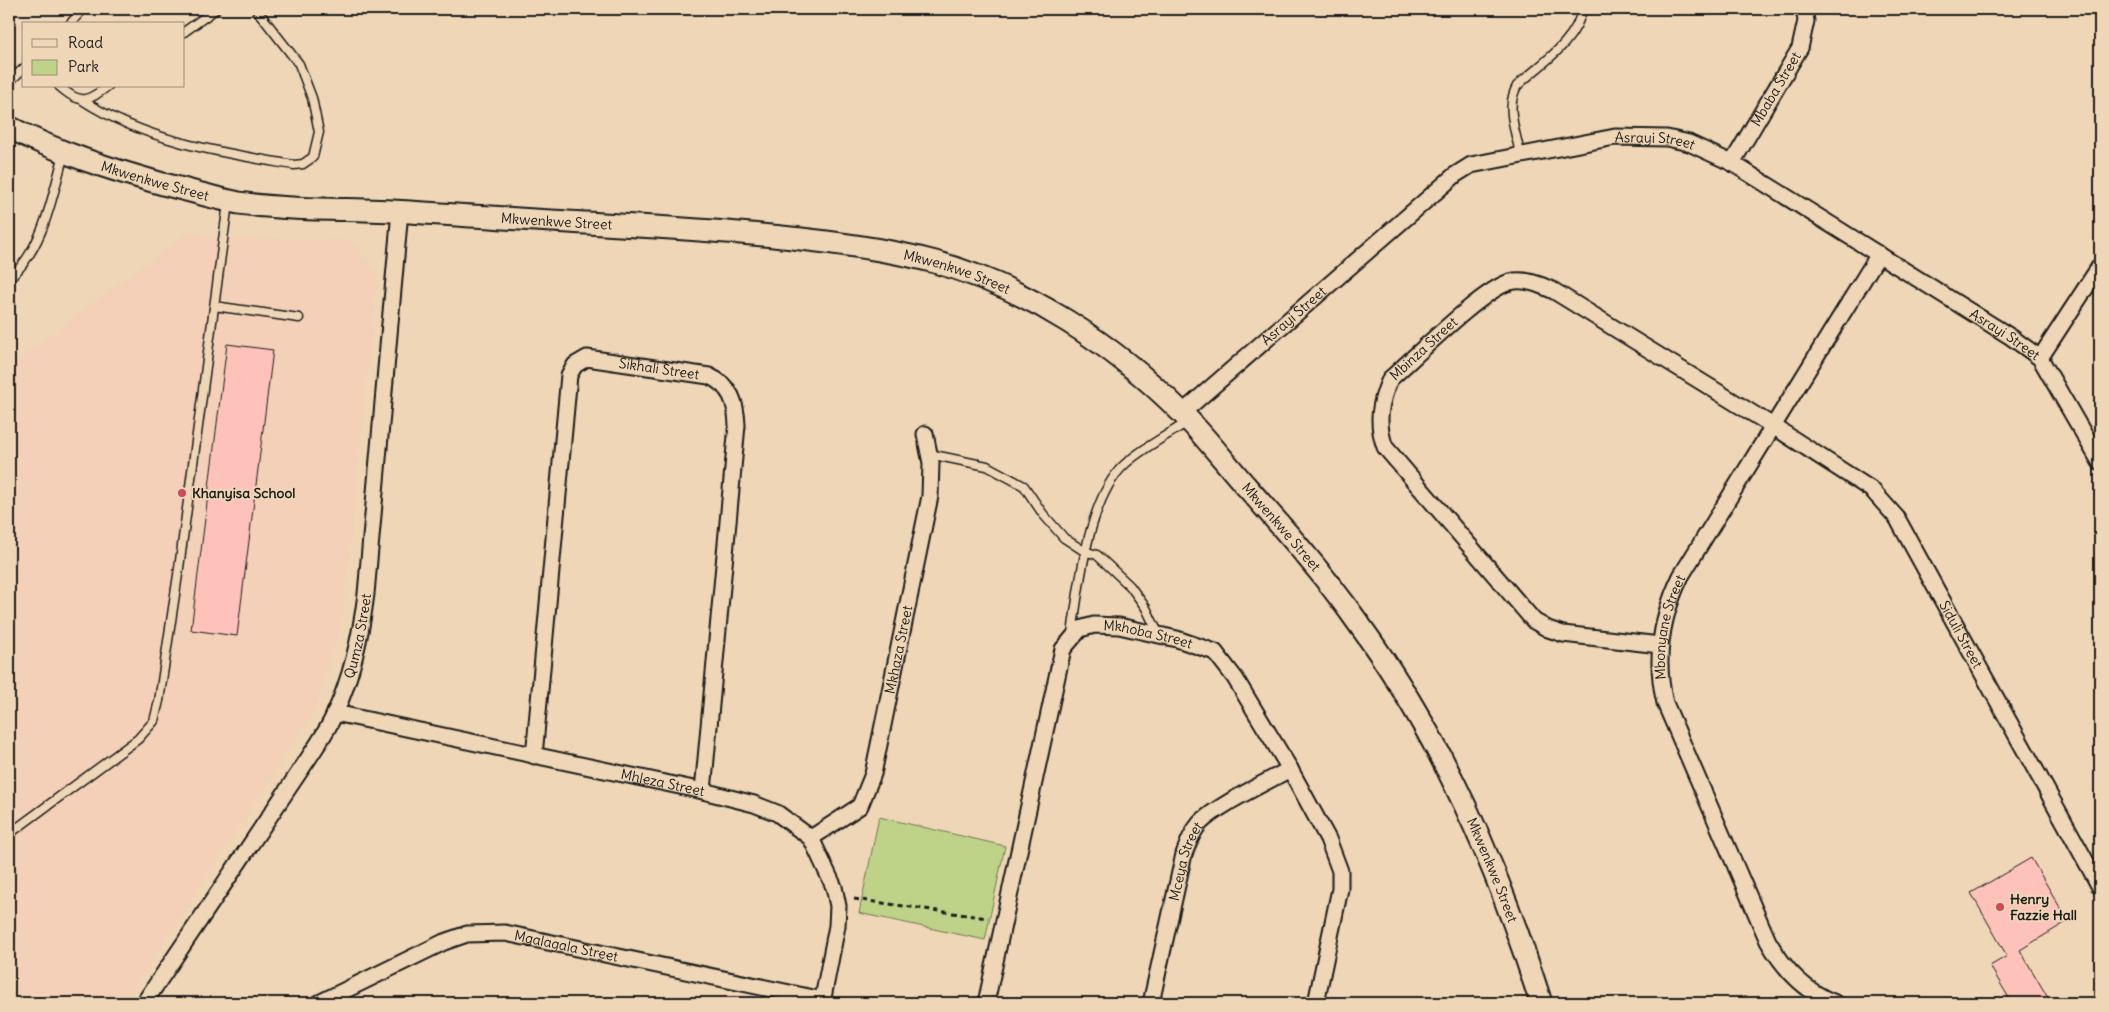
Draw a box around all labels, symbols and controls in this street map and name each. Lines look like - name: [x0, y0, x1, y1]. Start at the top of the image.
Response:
- legend: [22, 22, 185, 88]
- text: Road: [68, 33, 103, 52]
- street label: Mbaba Street: [1747, 48, 1805, 129]
- text: Park: [68, 57, 99, 76]
- street label: Asrayi Street: [1615, 128, 1699, 154]
- street label: Mkwenkwe Street: [99, 157, 211, 205]
- street label: Mkwenkwe Street: [500, 209, 613, 234]
- street label: Mkwenkwe Street: [902, 246, 1013, 298]
- street label: Asrayi Street: [1257, 282, 1330, 349]
- street label: Asrayi Street: [1966, 305, 2044, 364]
- street label: Mbinza Street: [1386, 313, 1461, 384]
- street label: Sikhali Street: [618, 354, 701, 383]
- street label: Mkwenkwe Street: [1238, 479, 1325, 575]
- place label: Khanyisa School: [192, 484, 295, 502]
- marker: Khanyisa School: [176, 487, 188, 499]
- street label: Mbonyane Street: [1651, 572, 1689, 680]
- street label: Qumza Street: [340, 592, 375, 681]
- street label: Siduli Street: [1935, 597, 1987, 671]
- street label: Mkhaza Street: [881, 604, 916, 695]
- street label: Mkhoba Street: [1103, 616, 1195, 653]
- street label: Mhleza Street: [619, 765, 707, 800]
- street label: Mkwenkwe Street: [1463, 815, 1522, 925]
- street label: Mceya Street: [1165, 818, 1207, 903]
- place label: Henry Fazzie Hall: [2010, 890, 2077, 924]
- marker: Henry Fazzie Hall: [1994, 901, 2006, 913]
- street label: Mgalagala Street: [513, 926, 620, 966]

